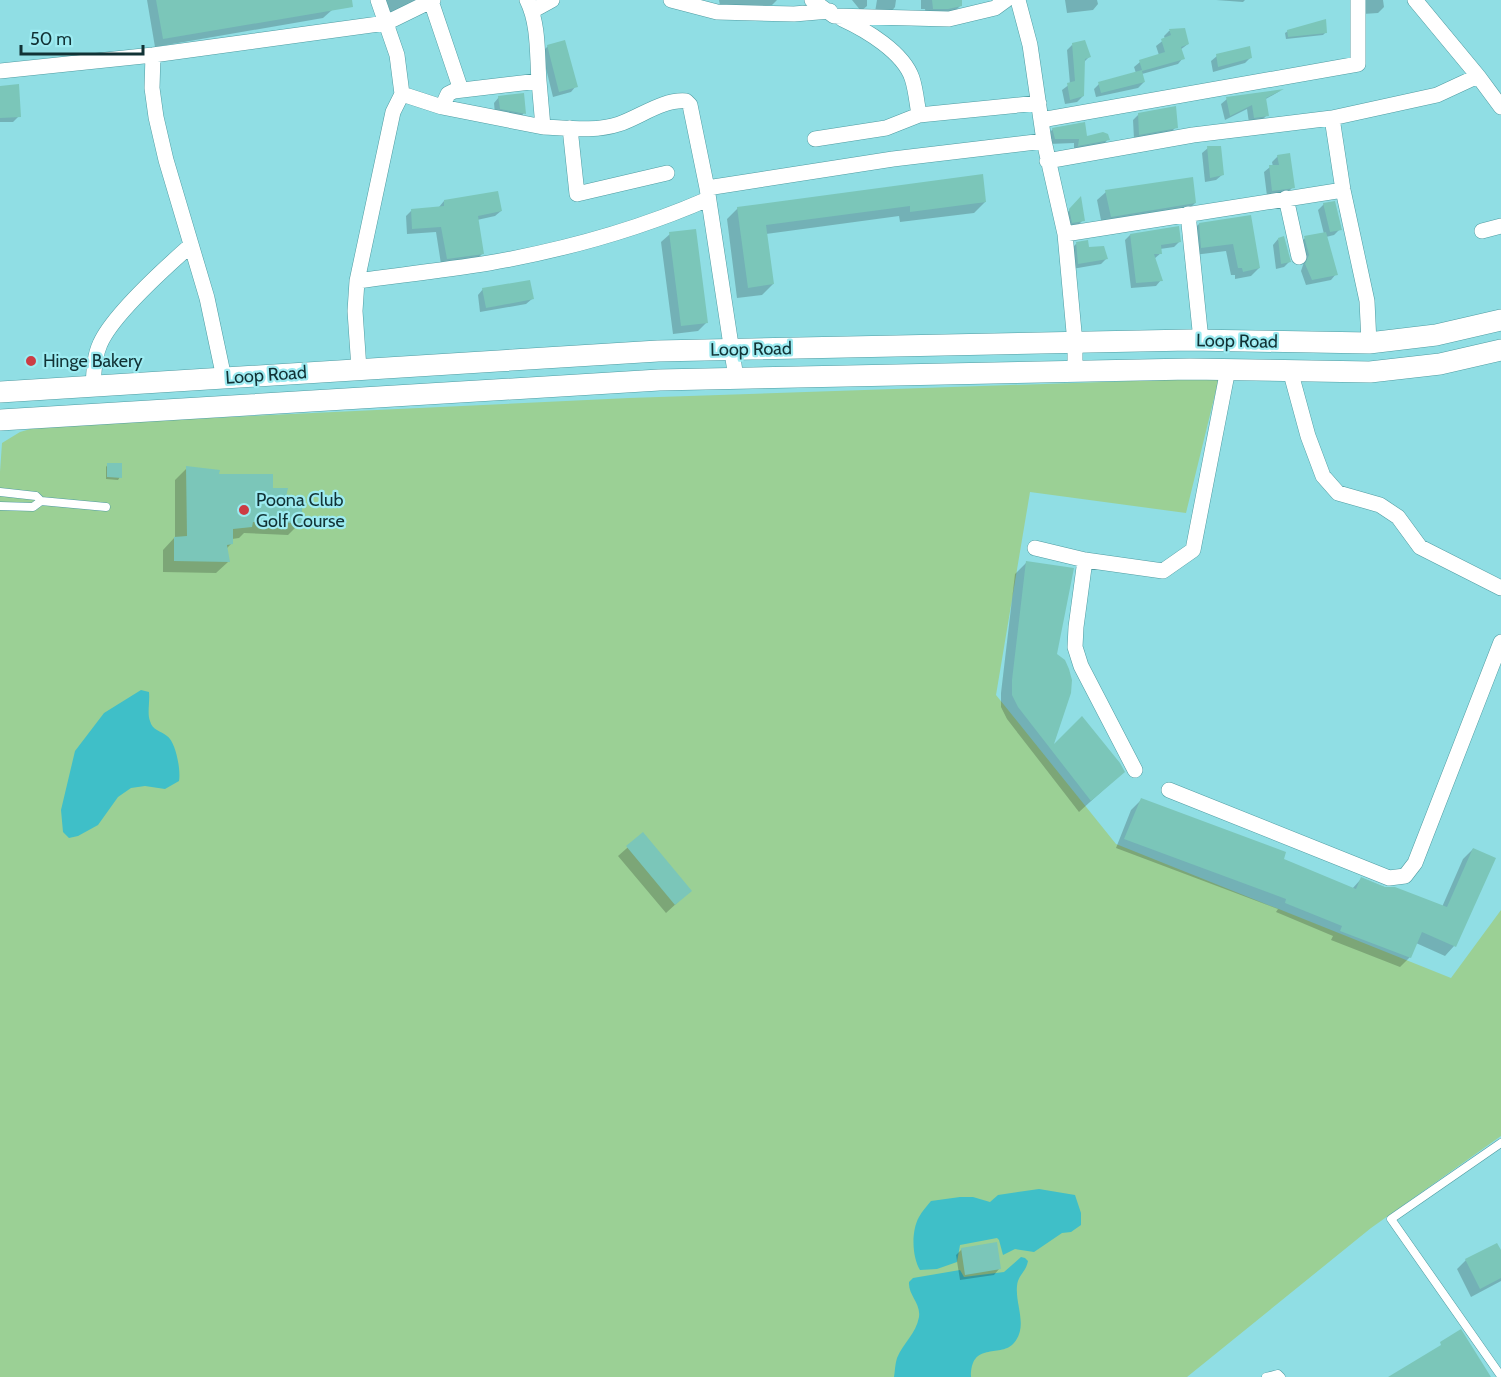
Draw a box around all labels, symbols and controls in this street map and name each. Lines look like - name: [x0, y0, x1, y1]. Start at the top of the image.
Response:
- scale bar: [21, 18, 142, 56]
- text: 50 m: [30, 28, 72, 50]
- street label: Loop Road: [1196, 329, 1278, 353]
- street label: Loop Road: [710, 337, 792, 361]
- place label: Hinge Bakery: [43, 350, 143, 372]
- marker: Hinge Bakery: [24, 354, 38, 368]
- street label: Loop Road: [224, 361, 308, 389]
- place label: Poona Club Golf Course: [256, 489, 345, 532]
- marker: Poona Club Golf Course: [237, 503, 251, 517]

